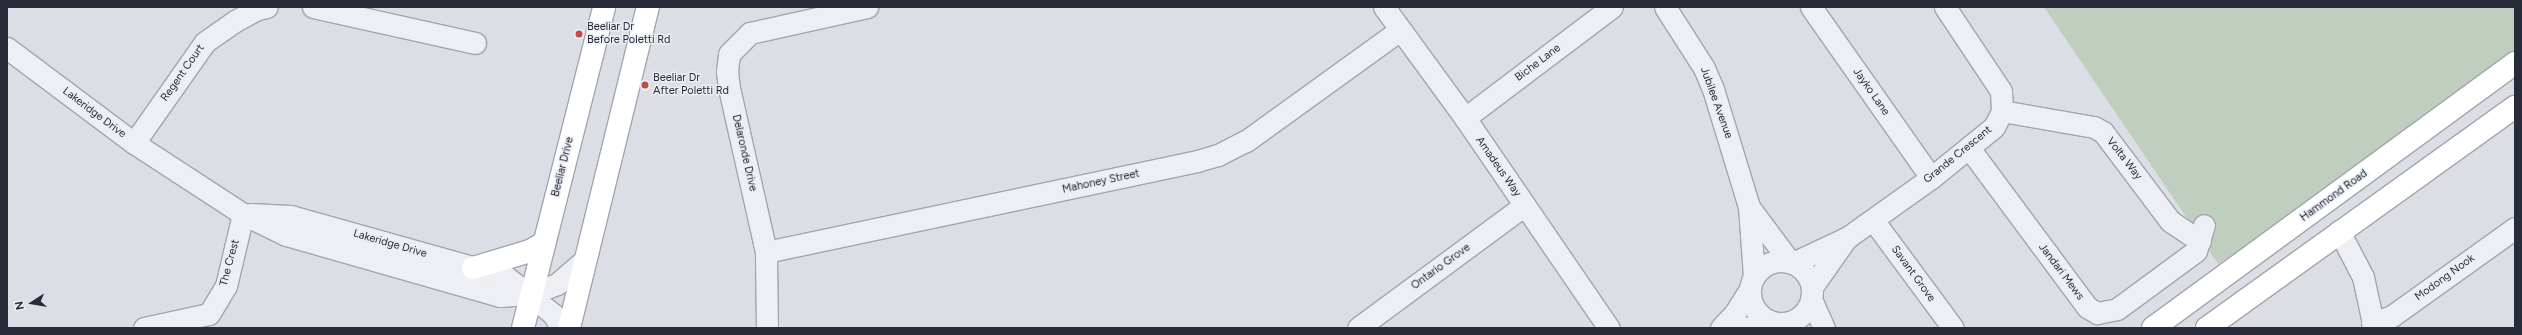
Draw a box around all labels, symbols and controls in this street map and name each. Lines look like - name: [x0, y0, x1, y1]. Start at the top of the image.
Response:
- place label: Beeliar Dr Before Poletti Rd: [587, 21, 671, 47]
- marker: Beeliar Dr Before Poletti Rd: [574, 29, 584, 39]
- street label: Regent Court: [158, 42, 208, 104]
- street label: Biche Lane: [1513, 42, 1563, 84]
- street label: Jubilee Avenue: [1697, 65, 1735, 141]
- street label: Jayko Lane: [1850, 66, 1892, 118]
- place label: Beeliar Dr After Poletti Rd: [653, 72, 729, 98]
- marker: Beeliar Dr After Poletti Rd: [640, 80, 650, 90]
- street label: Lakeridge Drive: [60, 85, 128, 141]
- street label: Delaronde Drive: [729, 113, 759, 193]
- street label: Grande Crescent: [1921, 123, 1995, 187]
- street label: Amadeus Way: [1472, 134, 1524, 200]
- street label: Volta Way: [2103, 135, 2145, 183]
- street label: Beeliar Drive: [549, 136, 577, 198]
- street label: Mahoney Street: [1061, 167, 1141, 197]
- street label: Hammond Road: [2298, 167, 2370, 225]
- street label: Lakeridge Drive: [352, 227, 428, 261]
- street label: The Crest: [217, 238, 243, 288]
- street label: Ontario Grove: [1409, 241, 1473, 293]
- street label: Jandari Mews: [2035, 241, 2087, 303]
- street label: Savant Grove: [1888, 243, 1938, 305]
- street label: Modong Nook: [2413, 252, 2477, 304]
- north arrow: [12, 283, 52, 323]
- text: N: [13, 300, 27, 311]

